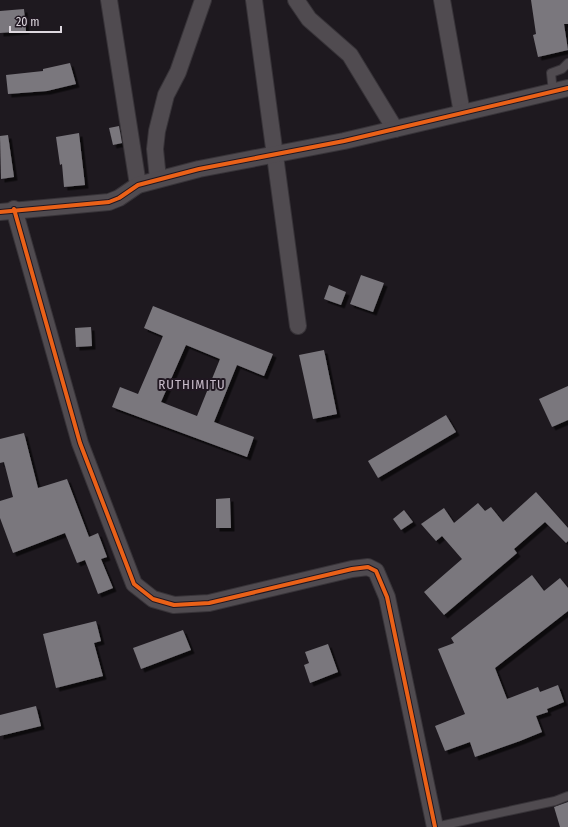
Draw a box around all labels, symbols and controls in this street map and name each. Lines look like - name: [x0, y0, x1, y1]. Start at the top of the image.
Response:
- scale bar: [10, 8, 61, 34]
- text: 20 m: [16, 15, 40, 29]
- district label: RUTHIMITU: [158, 377, 226, 392]

